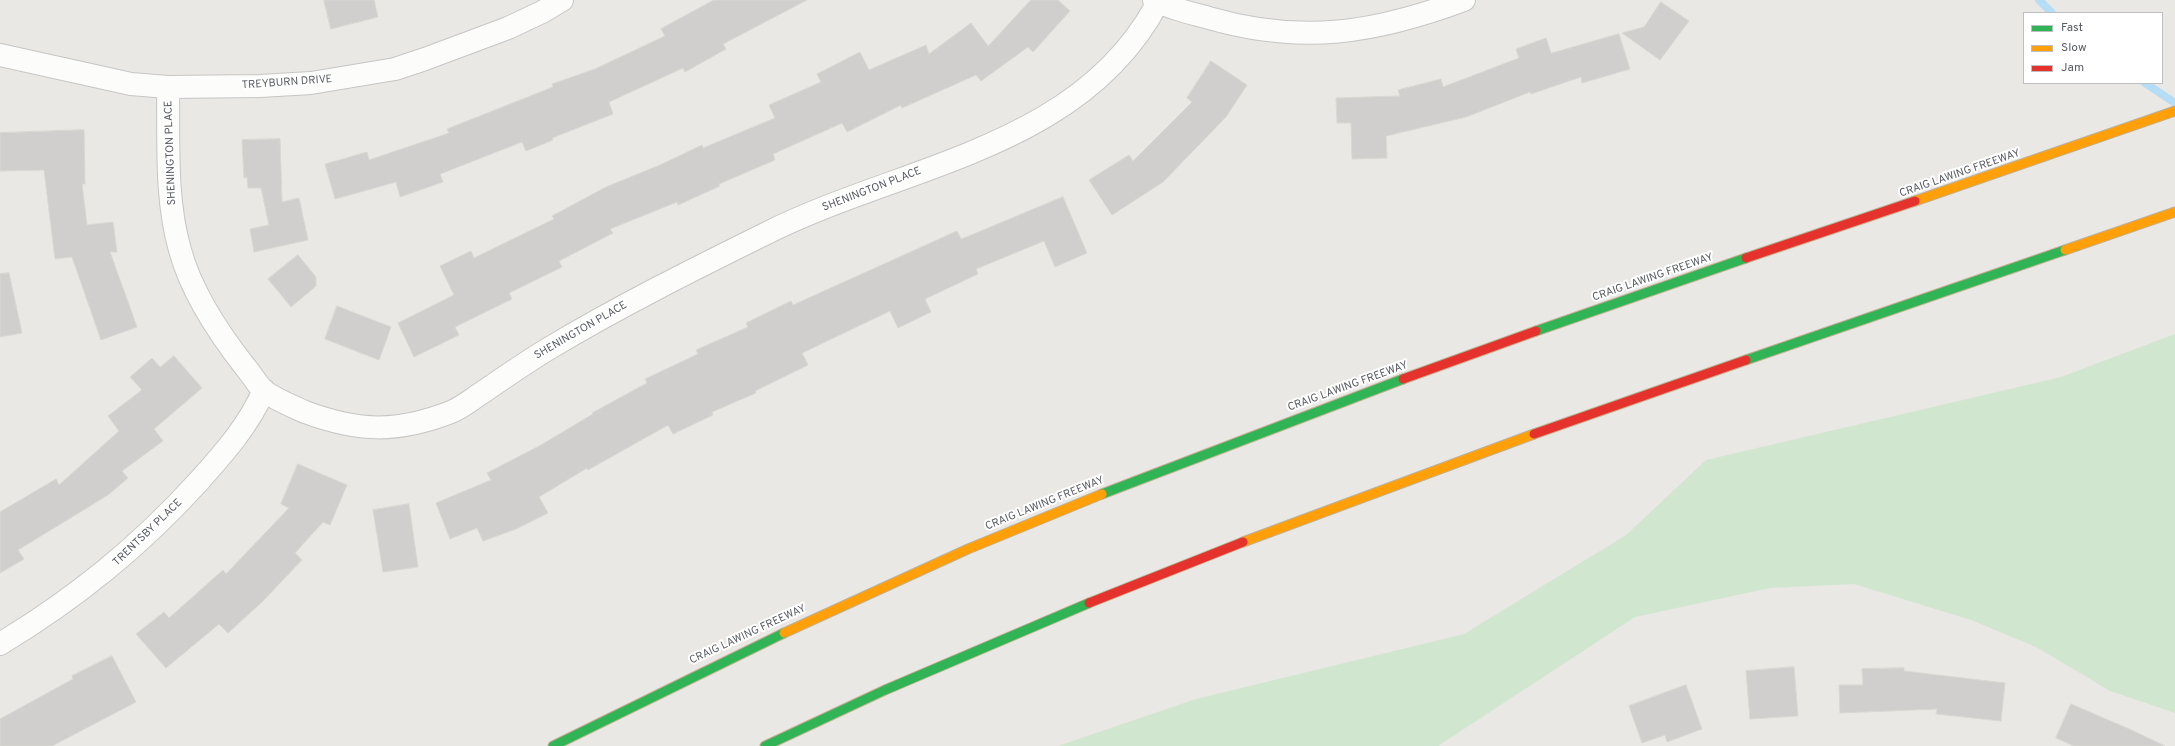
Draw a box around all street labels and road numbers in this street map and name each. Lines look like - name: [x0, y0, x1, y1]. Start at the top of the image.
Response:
- street label: TREYBURN DRIVE: [241, 73, 333, 93]
- street label: SHENINGTON PLACE: [163, 100, 179, 206]
- street label: CRAIG LAWING FREEWAY: [1898, 147, 2022, 201]
- street label: SHENINGTON PLACE: [821, 165, 923, 215]
- street label: CRAIG LAWING FREEWAY: [1591, 251, 1715, 305]
- street label: SHENINGTON PLACE: [532, 299, 630, 363]
- street label: CRAIG LAWING FREEWAY: [1286, 359, 1410, 415]
- street label: CRAIG LAWING FREEWAY: [984, 474, 1106, 534]
- street label: TRENTSBY PLACE: [111, 497, 185, 569]
- street label: CRAIG LAWING FREEWAY: [688, 602, 808, 668]

